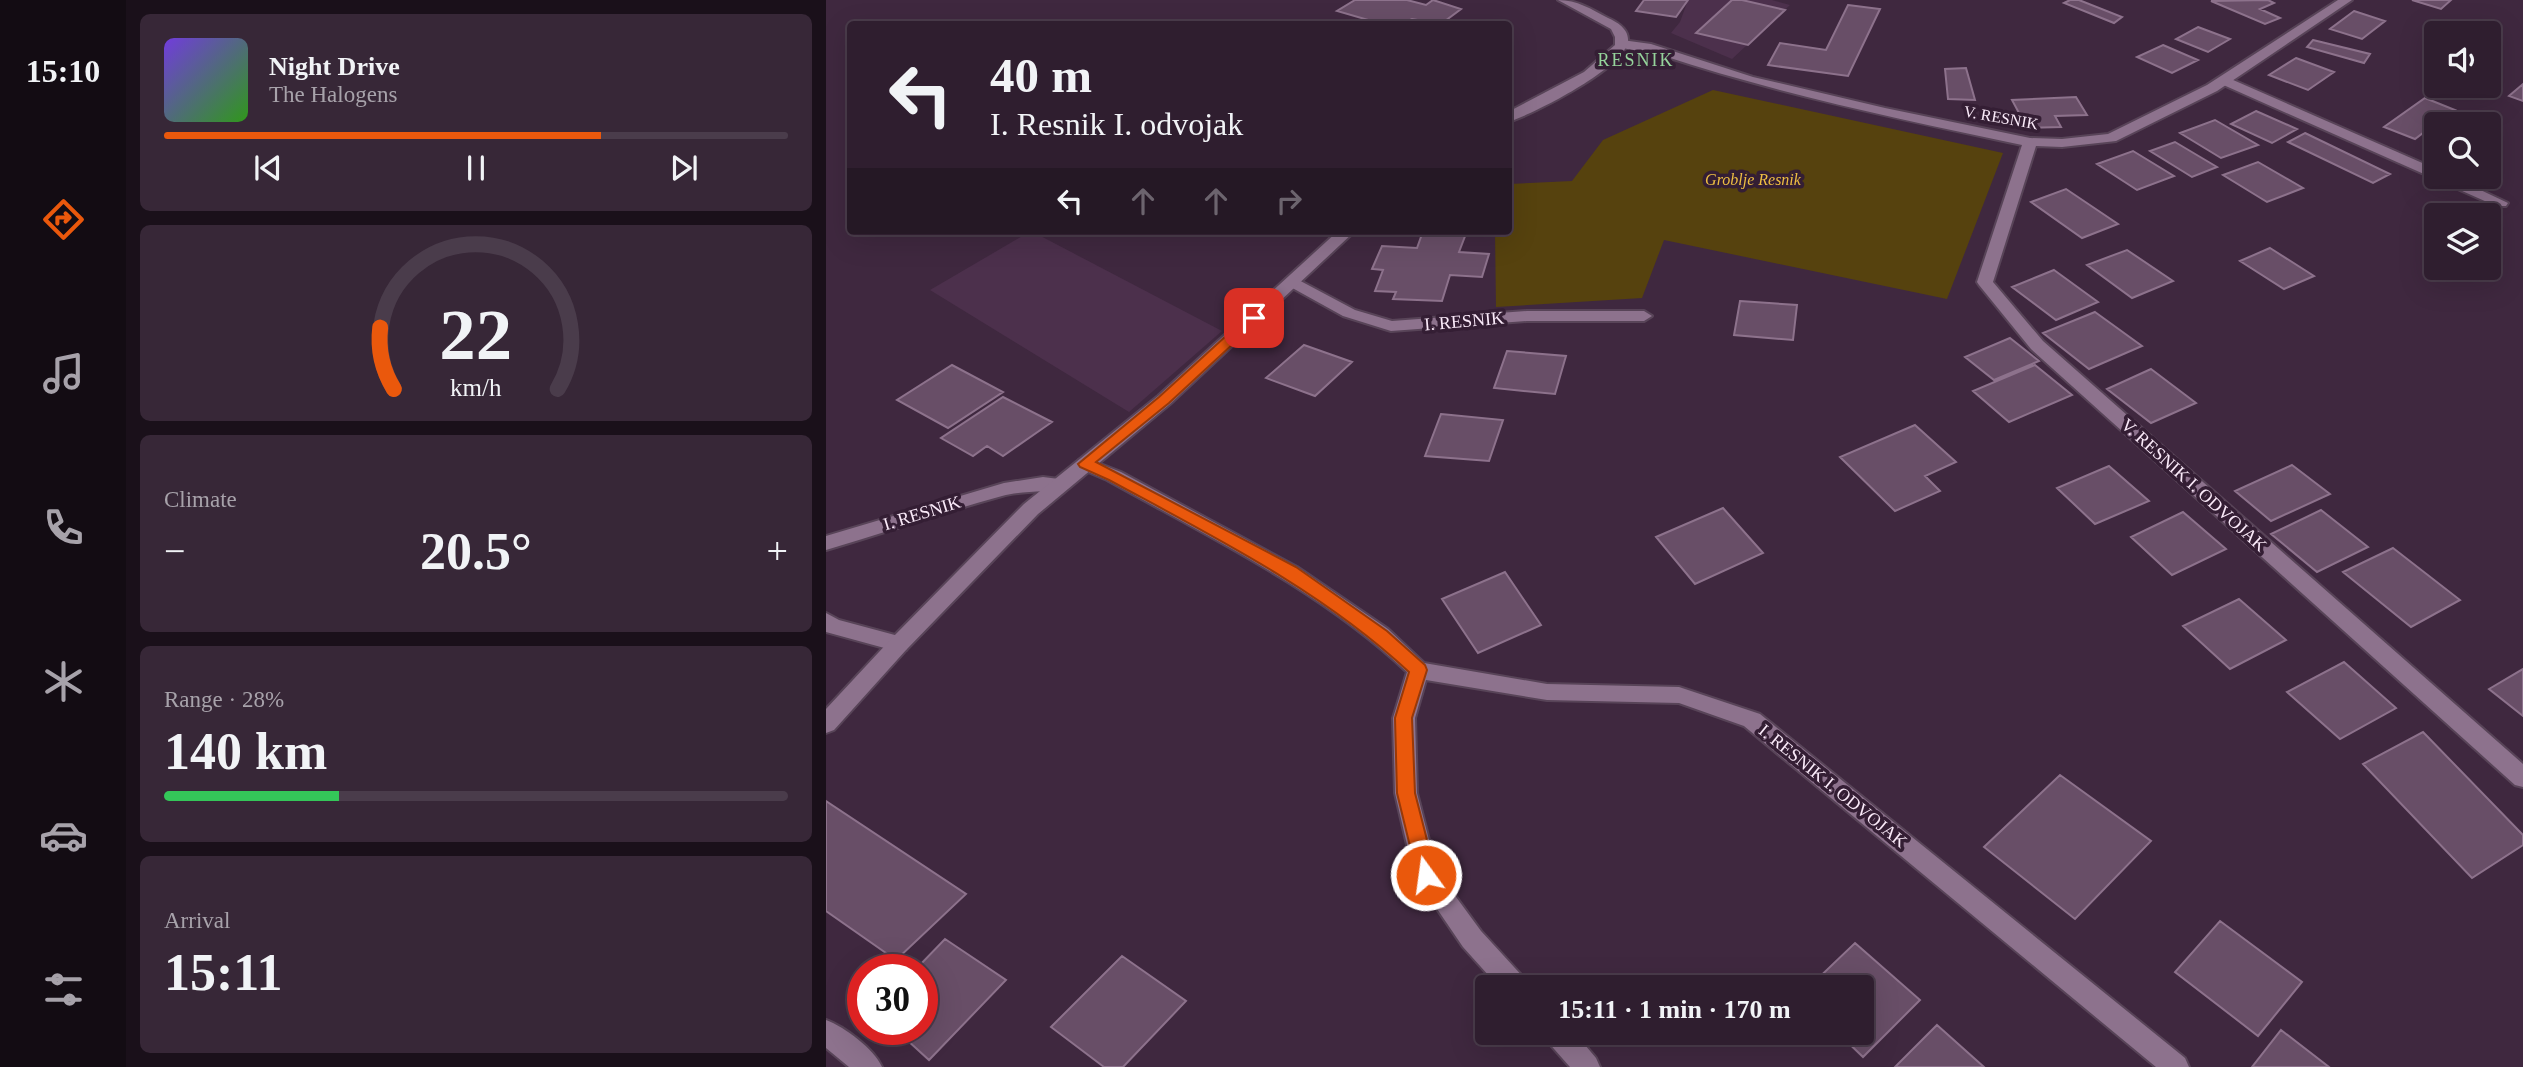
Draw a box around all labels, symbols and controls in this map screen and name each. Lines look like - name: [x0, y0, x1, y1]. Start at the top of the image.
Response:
- map controls: [2424, 21, 2501, 280]
- button: sound: [2424, 21, 2501, 98]
- text: 40 m: [990, 48, 1092, 103]
- icon: left: [875, 49, 966, 140]
- district label: RESNIK: [1597, 50, 1675, 70]
- text: Night Drive: [269, 52, 400, 81]
- text: 15:10: [26, 53, 100, 89]
- text: The Halogens: [269, 82, 397, 107]
- street label: V. RESNIK: [1962, 103, 2040, 132]
- text: I. Resnik I. odvojak: [990, 106, 1243, 142]
- button: search: [2424, 112, 2501, 189]
- icon: previous: [249, 149, 287, 187]
- icon: pause: [457, 149, 495, 187]
- icon: next: [665, 149, 703, 187]
- park label: Groblje Resnik: [1705, 171, 1802, 189]
- icon: left: [1051, 182, 1089, 220]
- icon: ahead: [1124, 182, 1162, 220]
- icon: ahead: [1197, 182, 1235, 220]
- icon: right: [1270, 182, 1308, 220]
- icon: directions: [39, 195, 88, 244]
- button: layers: [2424, 203, 2501, 280]
- pin: [1224, 288, 1284, 348]
- text: 22: [440, 294, 512, 375]
- icon: arrive: [1235, 299, 1273, 337]
- street label: I. RESNIK: [1423, 308, 1505, 334]
- icon: music: [39, 349, 88, 398]
- text: km/h: [450, 374, 502, 401]
- street label: V. RESNIK I. ODVOJAK: [2117, 414, 2271, 556]
- text: Climate: [164, 487, 237, 512]
- street label: I. RESNIK: [881, 492, 963, 534]
- icon: phone: [39, 503, 88, 552]
- text: 20.5°: [420, 523, 532, 580]
- text: −: [164, 530, 185, 572]
- text: +: [767, 530, 788, 572]
- icon: climate: [39, 657, 88, 706]
- text: Range · 28%: [164, 687, 284, 712]
- street label: I. RESNIK I. ODVOJAK: [1755, 720, 1911, 852]
- text: 140 km: [164, 723, 327, 780]
- icon: car: [39, 811, 88, 860]
- position arrow: [1389, 838, 1463, 912]
- text: Arrival: [164, 908, 230, 933]
- text: 15:11: [164, 944, 282, 1001]
- speed limit sign: 30: [847, 954, 938, 1045]
- icon: filters: [39, 965, 88, 1014]
- text: 15:11 · 1 min · 170 m: [1558, 995, 1791, 1024]

